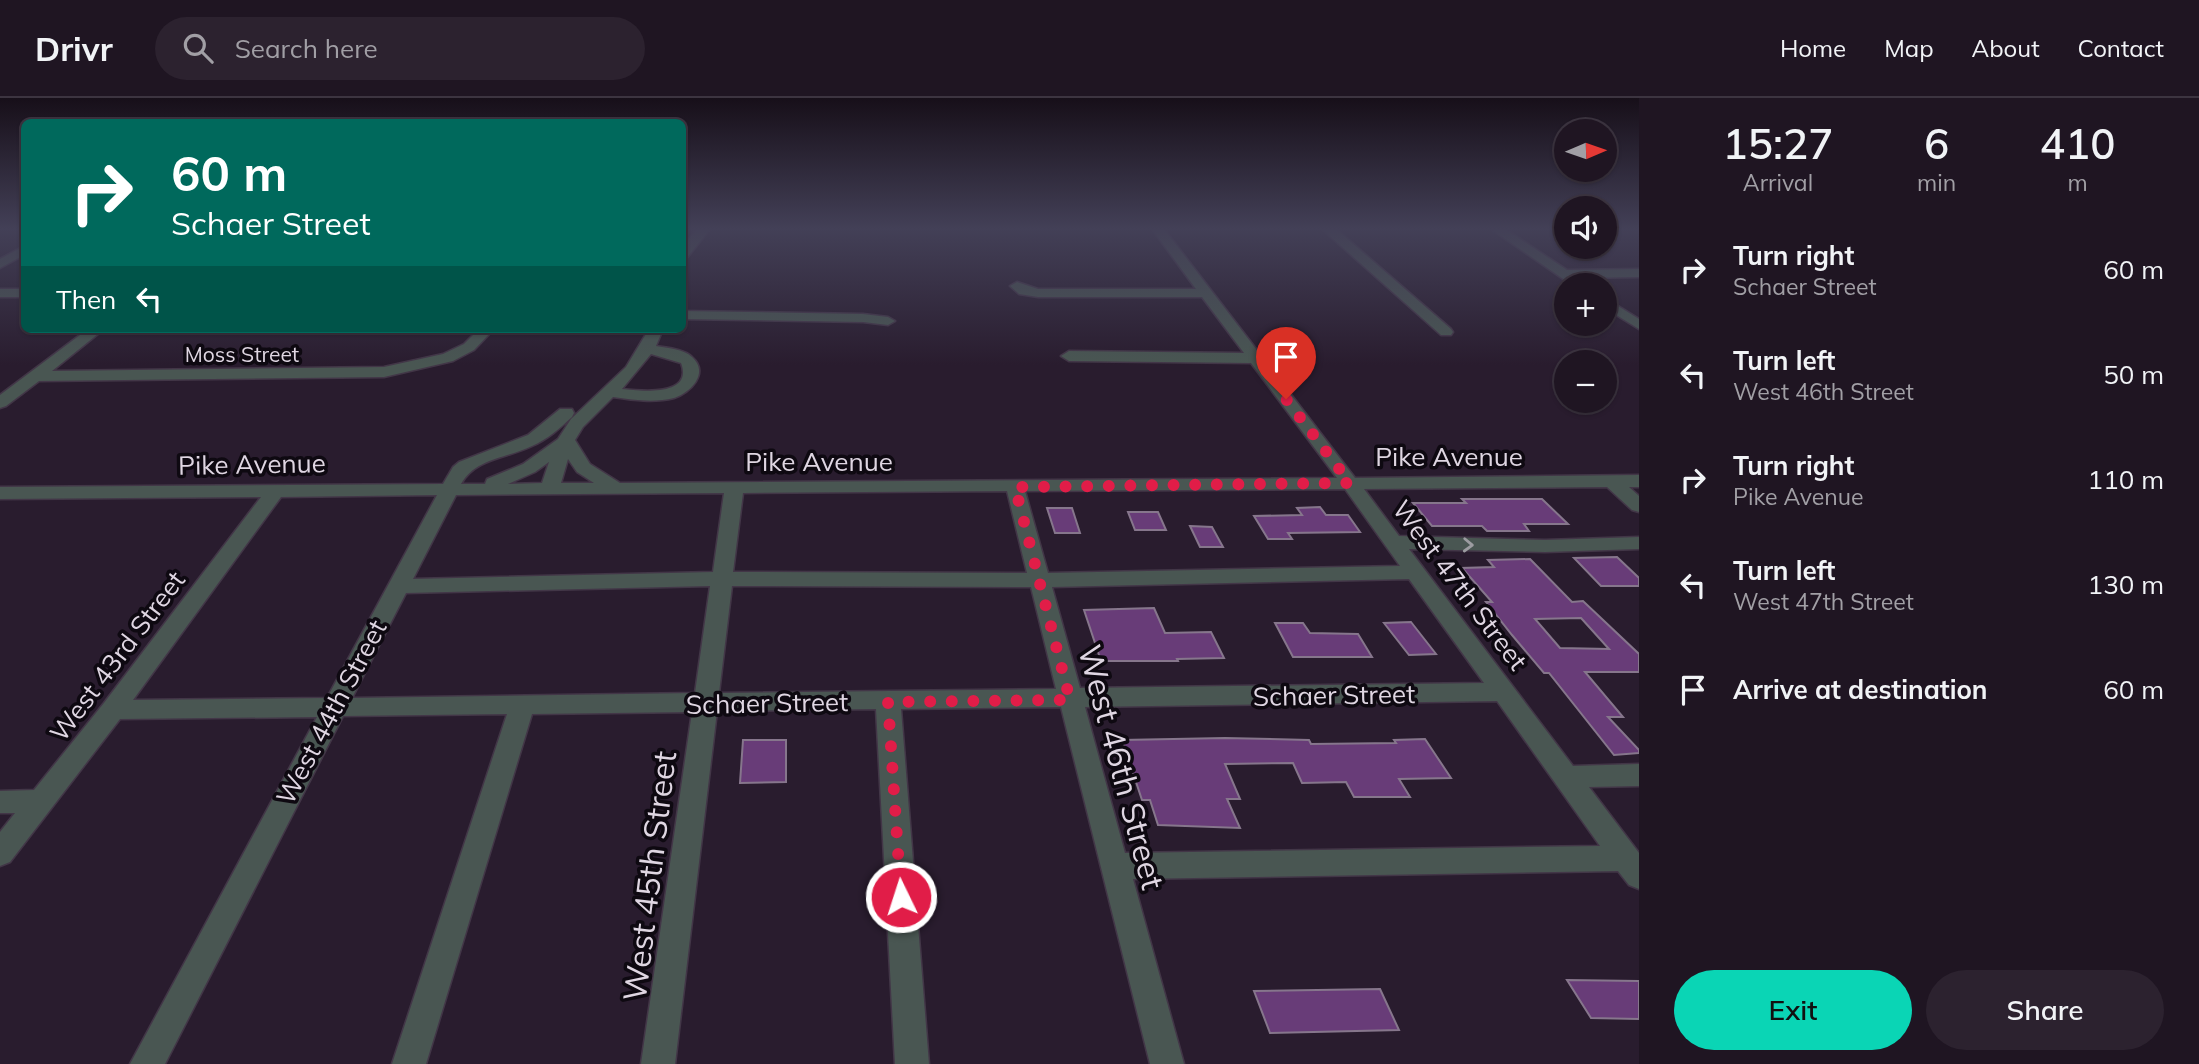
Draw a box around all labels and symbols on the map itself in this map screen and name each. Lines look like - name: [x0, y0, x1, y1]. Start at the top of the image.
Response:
- north arrow: [1554, 119, 1617, 182]
- pin: [1256, 327, 1316, 399]
- street label: Moss Street: [185, 341, 299, 367]
- street label: Pike Avenue: [1375, 440, 1523, 473]
- street label: Pike Avenue: [745, 445, 893, 478]
- street label: Pike Avenue: [178, 446, 326, 482]
- street label: West 47th Street: [1385, 493, 1535, 677]
- one-way arrow: [1463, 537, 1474, 552]
- street label: West 43rd Street: [42, 564, 192, 748]
- street label: West 44th Street: [268, 614, 394, 810]
- street label: West 46th Street: [1070, 640, 1174, 894]
- street label: Schaer Street: [1253, 677, 1415, 713]
- street label: Schaer Street: [686, 685, 848, 721]
- street label: West 45th Street: [614, 749, 684, 1003]
- position arrow: [864, 860, 938, 934]

